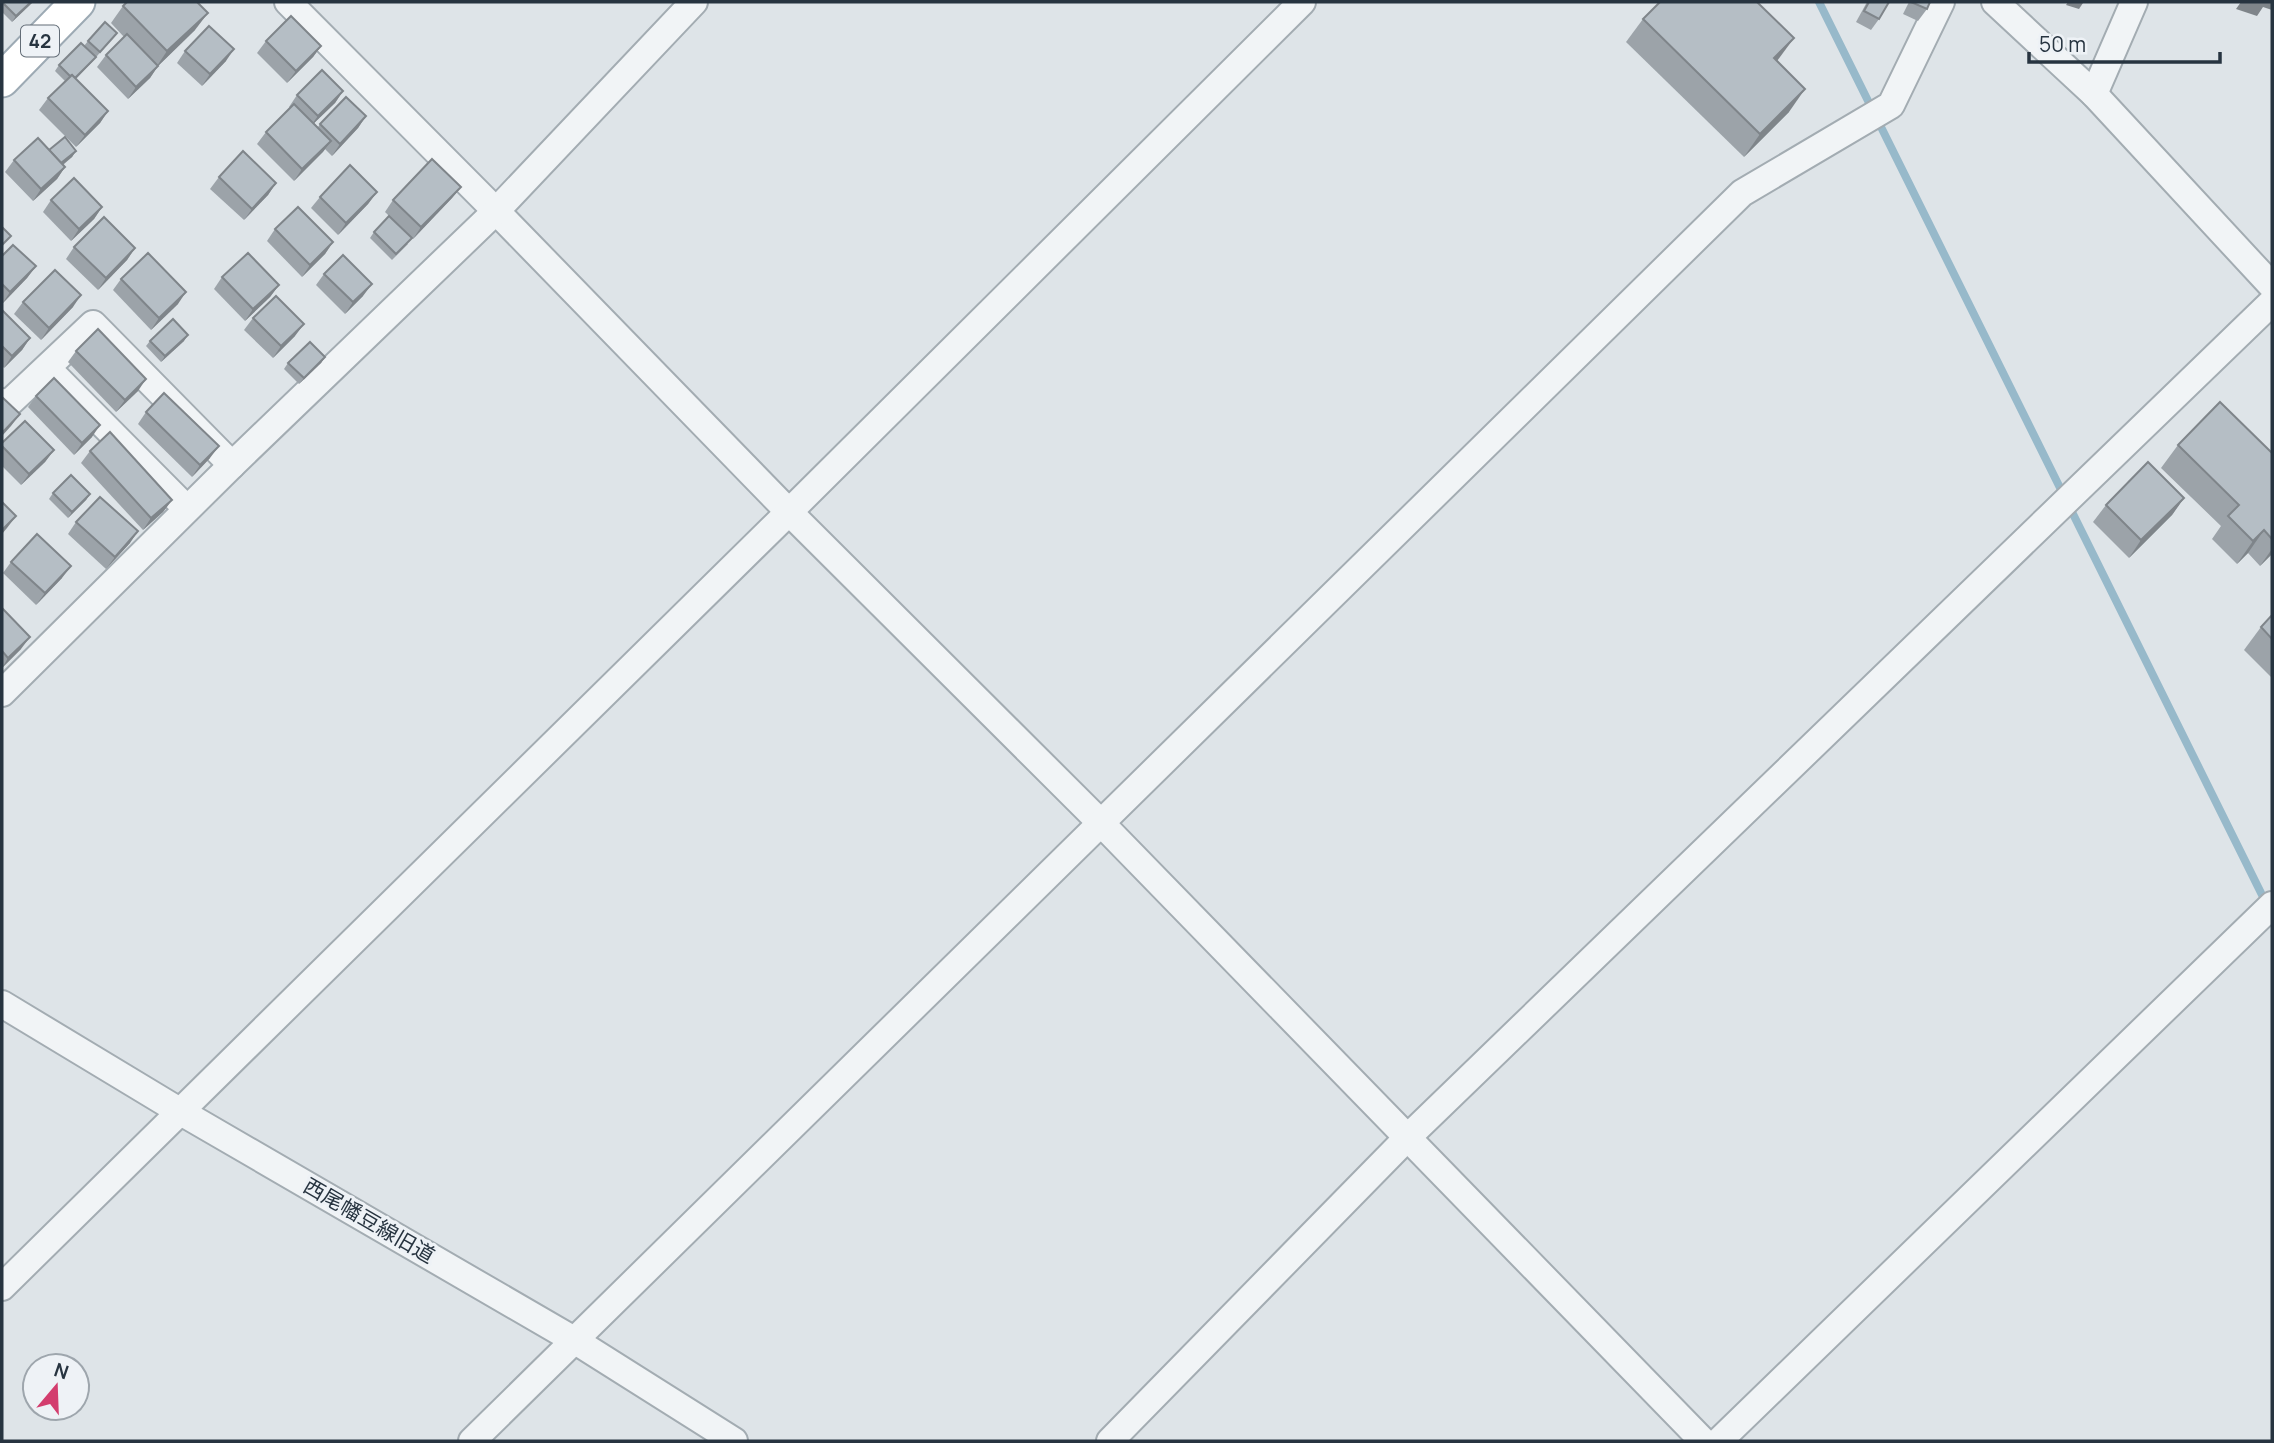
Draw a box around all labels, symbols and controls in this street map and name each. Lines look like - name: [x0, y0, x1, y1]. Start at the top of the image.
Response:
- scale bar: [2029, 21, 2220, 65]
- road number: 42: [21, 25, 59, 56]
- text: 50 m: [2039, 30, 2086, 58]
- street label: 西尾幡豆線旧道: [299, 1171, 440, 1269]
- north arrow: [21, 1352, 91, 1422]
- text: N: [51, 1356, 72, 1385]

